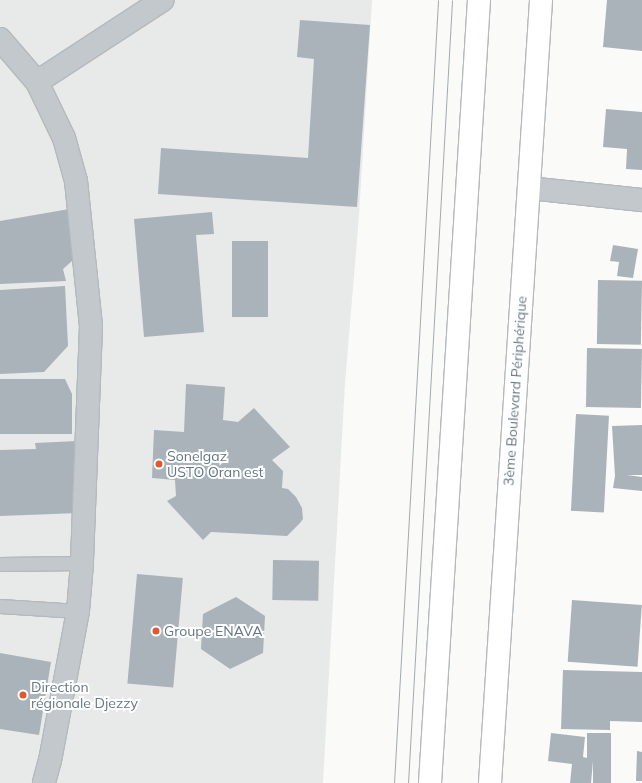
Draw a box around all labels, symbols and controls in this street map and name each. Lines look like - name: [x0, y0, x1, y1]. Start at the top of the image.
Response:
- street label: 3ème Boulevard Périphérique: [500, 295, 530, 487]
- place label: Sonelgaz USTO Oran est: [167, 448, 264, 480]
- marker: Sonelgaz USTO Oran est: [154, 459, 164, 469]
- place label: Groupe ENAVA: [164, 623, 262, 639]
- marker: Groupe ENAVA: [151, 626, 161, 636]
- place label: Direction régionale Djezzy: [31, 679, 138, 712]
- marker: Direction régionale Djezzy: [18, 690, 28, 700]

